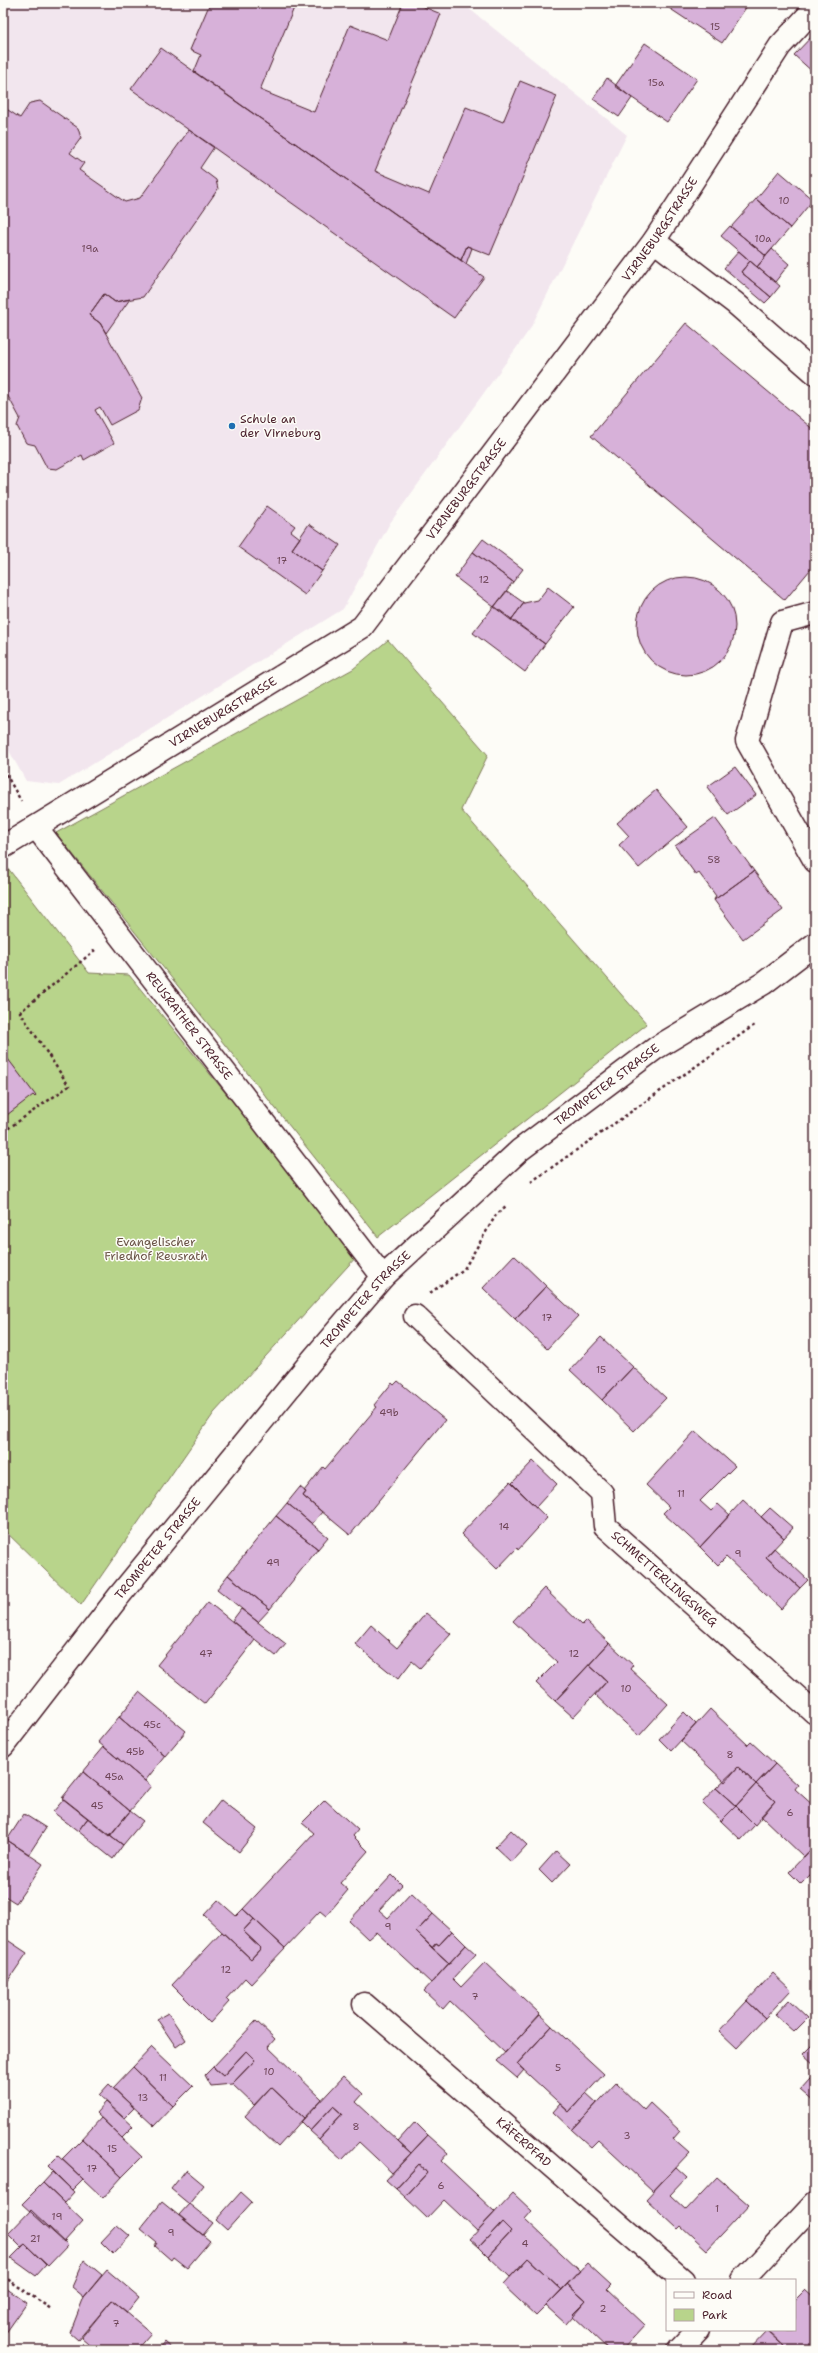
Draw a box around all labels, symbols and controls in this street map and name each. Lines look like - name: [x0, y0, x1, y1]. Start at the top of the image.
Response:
- house number: 15: [710, 20, 720, 33]
- house number: 15a: [648, 76, 665, 89]
- street label: VIRNEBURGSTRASSE: [618, 174, 701, 285]
- house number: 10: [779, 194, 789, 207]
- house number: 10a: [755, 232, 772, 245]
- house number: 19a: [82, 242, 99, 255]
- place label: Schule an der Virneburg: [240, 411, 321, 441]
- marker: Schule an der Virneburg: [227, 421, 237, 431]
- street label: VIRNEBURGSTRASSE: [423, 435, 510, 543]
- house number: 17: [277, 554, 287, 567]
- house number: 12: [479, 573, 489, 586]
- street label: VIRNEBURGSTRASSE: [166, 673, 280, 751]
- house number: 58: [708, 853, 720, 866]
- street label: REUSRATHER STRASSE: [142, 968, 236, 1083]
- street label: TROMPETER STRASSE: [551, 1040, 663, 1130]
- park label: Evangelischer Friedhof Reusrath: [104, 1234, 208, 1264]
- street label: TROMPETER STRASSE: [317, 1247, 414, 1352]
- house number: 17: [542, 1311, 552, 1324]
- house number: 15: [596, 1363, 606, 1376]
- house number: 49b: [379, 1406, 399, 1419]
- house number: 11: [677, 1487, 685, 1500]
- street label: TROMPETER STRASSE: [111, 1494, 204, 1603]
- house number: 14: [499, 1520, 509, 1533]
- street label: SCHMETTERLINGSWEG: [608, 1527, 721, 1630]
- house number: 9: [735, 1547, 742, 1560]
- house number: 49: [266, 1556, 280, 1569]
- house number: 47: [199, 1647, 213, 1660]
- house number: 12: [569, 1647, 579, 1660]
- house number: 10: [621, 1682, 631, 1695]
- house number: 45c: [143, 1718, 161, 1731]
- house number: 45b: [126, 1745, 144, 1758]
- house number: 8: [727, 1748, 734, 1761]
- house number: 45a: [104, 1770, 124, 1783]
- house number: 45: [91, 1799, 103, 1812]
- house number: 6: [787, 1806, 794, 1819]
- house number: 9: [385, 1920, 392, 1933]
- house number: 12: [221, 1963, 231, 1976]
- house number: 7: [472, 1990, 479, 2003]
- house number: 5: [555, 2061, 561, 2074]
- house number: 10: [264, 2065, 274, 2078]
- house number: 11: [159, 2071, 167, 2084]
- house number: 13: [138, 2091, 148, 2104]
- street label: KÄFERPFAD: [493, 2114, 555, 2170]
- house number: 8: [353, 2120, 360, 2133]
- house number: 3: [624, 2129, 631, 2142]
- house number: 15: [107, 2142, 117, 2155]
- house number: 17: [87, 2162, 97, 2175]
- house number: 6: [438, 2179, 445, 2192]
- house number: 1: [715, 2202, 719, 2215]
- house number: 19: [52, 2210, 62, 2223]
- house number: 9: [168, 2226, 175, 2239]
- house number: 21: [30, 2232, 40, 2245]
- house number: 4: [522, 2237, 529, 2250]
- legend: [666, 2279, 796, 2331]
- text: Road: [702, 2287, 733, 2303]
- house number: 2: [600, 2302, 607, 2315]
- text: Park: [702, 2307, 728, 2323]
- house number: 7: [113, 2317, 120, 2330]

